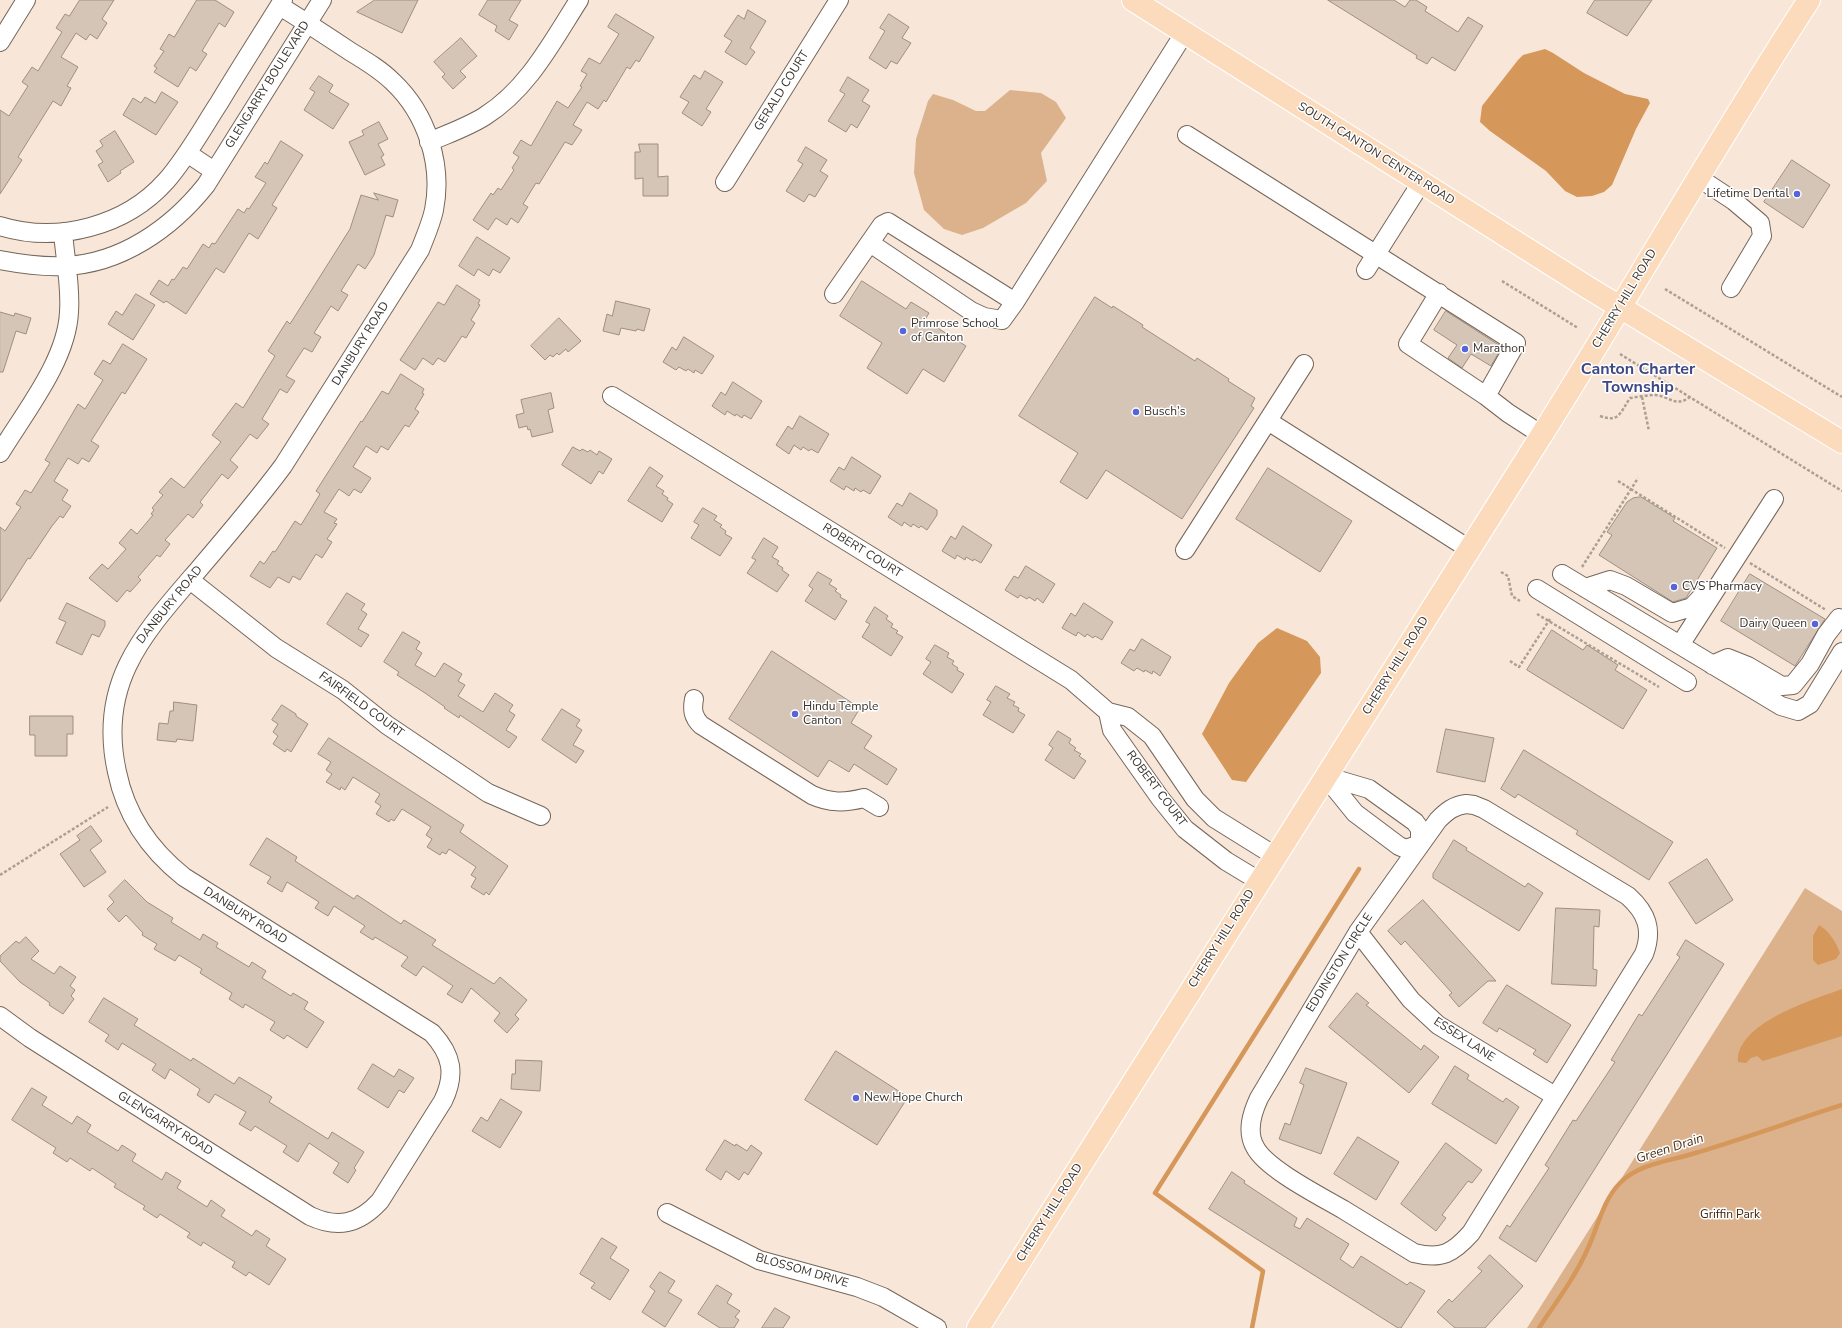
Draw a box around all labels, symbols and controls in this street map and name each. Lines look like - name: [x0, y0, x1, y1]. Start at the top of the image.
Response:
- street label: GLENGARRY BOULEVARD: [223, 19, 313, 151]
- street label: GERALD COURT: [752, 48, 812, 134]
- street label: SOUTH CANTON CENTER ROAD: [1295, 100, 1457, 208]
- place label: Lifetime Dental: [1707, 187, 1789, 201]
- marker: Lifetime Dental: [1792, 189, 1802, 199]
- street label: CHERRY HILL ROAD: [1590, 247, 1660, 351]
- street label: DANBURY ROAD: [329, 299, 393, 389]
- place label: Primrose School of Canton: [911, 317, 999, 345]
- marker: Primrose School of Canton: [898, 326, 908, 336]
- place label: Marathon: [1473, 342, 1525, 356]
- marker: Marathon: [1460, 344, 1470, 354]
- district label: Canton Charter Township: [1581, 360, 1695, 398]
- place label: Busch's: [1144, 405, 1185, 419]
- marker: Busch's: [1131, 407, 1141, 417]
- street label: ROBERT COURT: [820, 521, 904, 581]
- street label: DANBURY ROAD: [134, 563, 206, 647]
- place label: CVS Pharmacy: [1682, 580, 1762, 594]
- marker: CVS Pharmacy: [1669, 582, 1679, 592]
- street label: CHERRY HILL ROAD: [1360, 614, 1432, 718]
- place label: Dairy Queen: [1740, 617, 1807, 631]
- marker: Dairy Queen: [1810, 619, 1820, 629]
- street label: FAIRFIELD COURT: [316, 669, 406, 741]
- place label: Hindu Temple Canton: [803, 700, 878, 728]
- marker: Hindu Temple Canton: [790, 709, 800, 719]
- street label: ROBERT COURT: [1123, 748, 1189, 830]
- street label: DANBURY ROAD: [200, 884, 290, 948]
- street label: CHERRY HILL ROAD: [1186, 887, 1258, 991]
- street label: EDDINGTON CIRCLE: [1304, 911, 1376, 1015]
- street label: ESSEX LANE: [1431, 1015, 1497, 1065]
- street label: GLENGARRY ROAD: [115, 1089, 215, 1159]
- place label: New Hope Church: [864, 1091, 963, 1105]
- marker: New Hope Church: [851, 1093, 861, 1103]
- water label: Green Drain: [1634, 1131, 1706, 1167]
- street label: CHERRY HILL ROAD: [1014, 1161, 1086, 1265]
- park label: Griffin Park: [1700, 1208, 1760, 1222]
- street label: BLOSSOM DRIVE: [754, 1251, 850, 1291]

